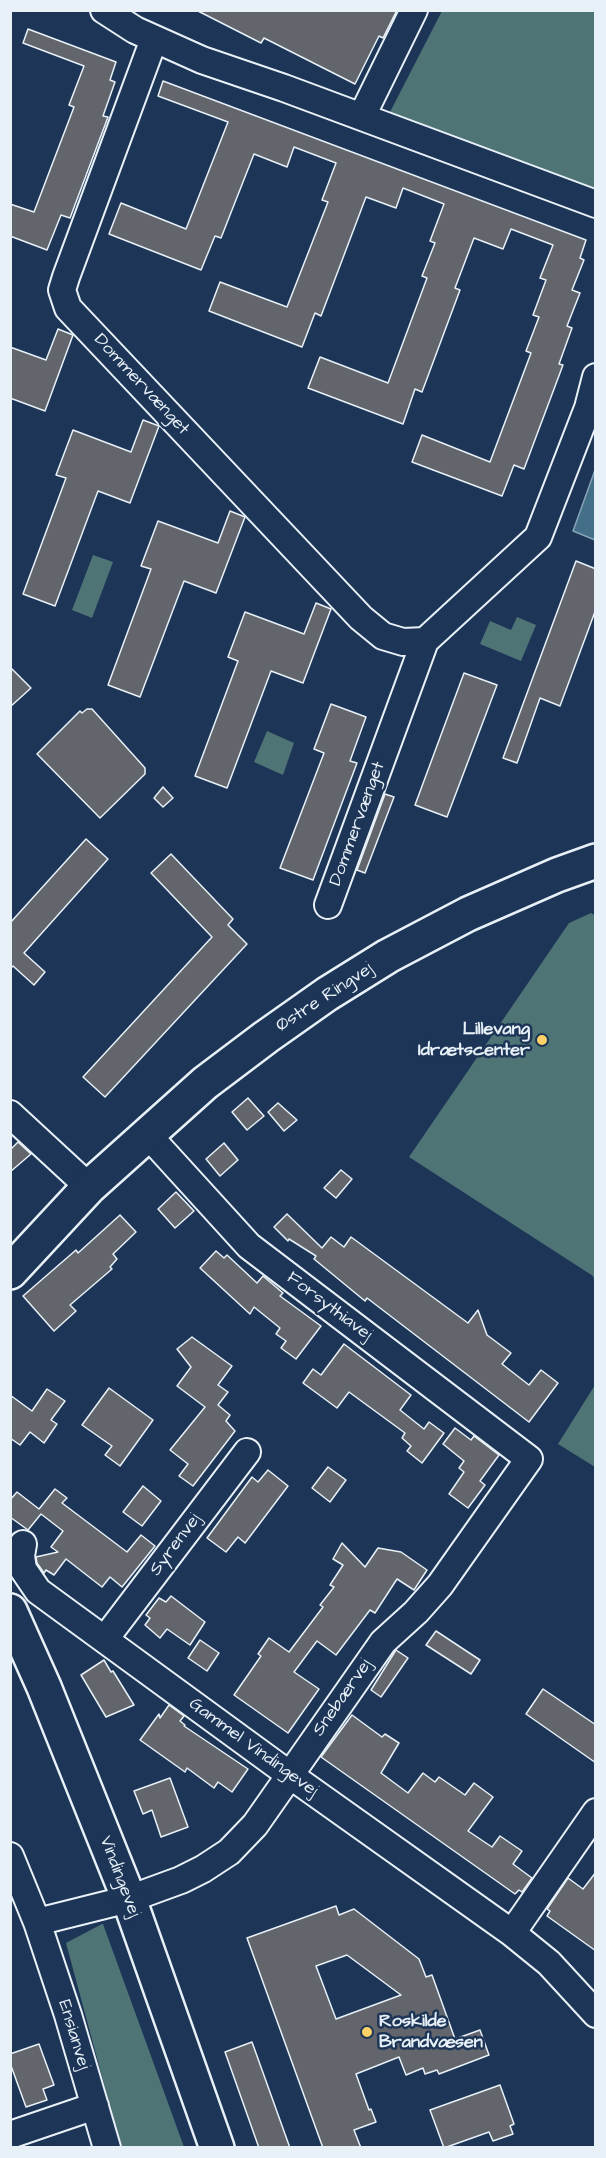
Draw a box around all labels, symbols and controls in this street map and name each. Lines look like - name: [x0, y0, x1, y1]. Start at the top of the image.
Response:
- street label: Dommervænget: [89, 330, 193, 440]
- street label: Dommervænget: [325, 759, 391, 889]
- street label: Østre Ringvej: [272, 959, 378, 1037]
- place label: Lillevang Idrætscenter: [418, 1019, 530, 1062]
- marker: Lillevang Idrætscenter: [535, 1033, 549, 1047]
- street label: Forsythiavej: [282, 1268, 376, 1346]
- street label: Syrenvej: [146, 1510, 206, 1580]
- street label: Snebærvej: [309, 1655, 377, 1741]
- street label: Gammel Vindingevej: [184, 1694, 322, 1802]
- street label: Vindingevej: [94, 1833, 144, 1921]
- street label: Ensianvej: [52, 1997, 94, 2073]
- place label: Roskilde Brandvæsen: [379, 2011, 483, 2054]
- marker: Roskilde Brandvæsen: [360, 2025, 374, 2039]

